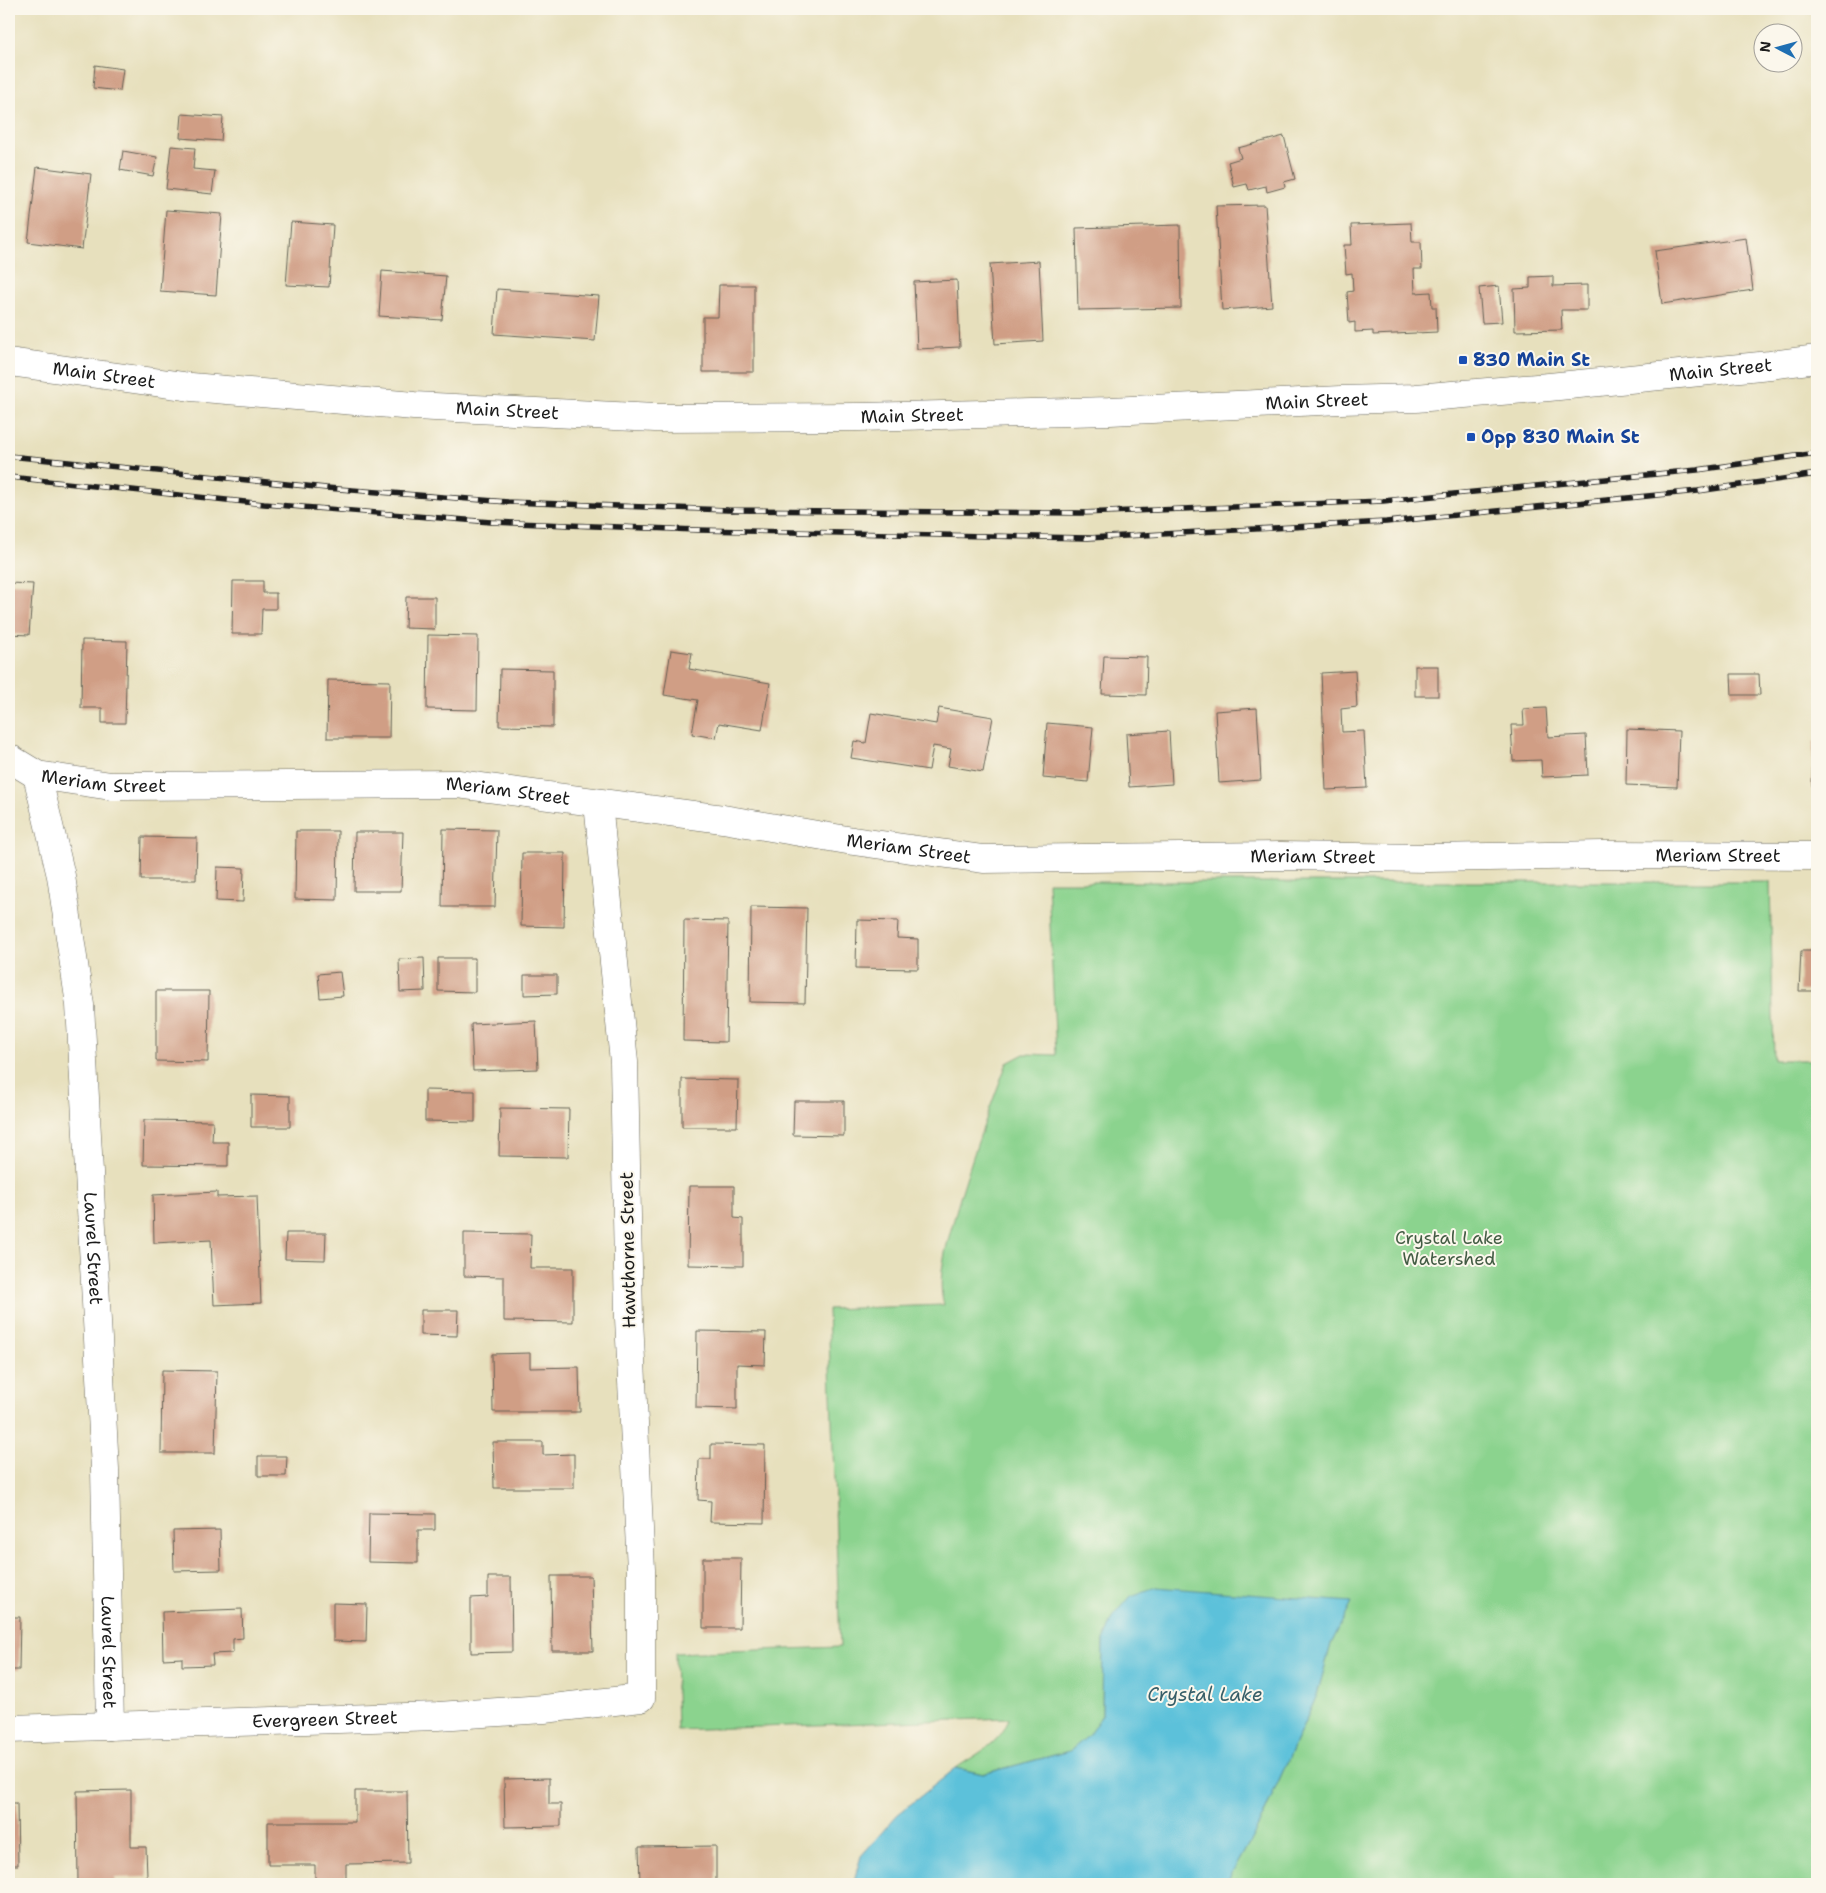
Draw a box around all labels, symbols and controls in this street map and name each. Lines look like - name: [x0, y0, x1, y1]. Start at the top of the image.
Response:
- north arrow: [1754, 22, 1804, 72]
- text: N: [1756, 40, 1775, 53]
- place label: 830 Main St: [1473, 348, 1590, 372]
- street label: Main Street: [1668, 353, 1773, 387]
- marker: 830 Main St: [1457, 354, 1469, 366]
- street label: Main Street: [51, 356, 157, 394]
- street label: Main Street: [1265, 387, 1369, 416]
- street label: Main Street: [455, 396, 560, 425]
- street label: Main Street: [860, 403, 964, 429]
- place label: Opp 830 Main St: [1481, 425, 1640, 449]
- marker: Opp 830 Main St: [1465, 431, 1477, 443]
- street label: Meriam Street: [40, 764, 166, 798]
- street label: Meriam Street: [446, 772, 572, 811]
- street label: Meriam Street: [845, 828, 973, 869]
- street label: Meriam Street: [1655, 843, 1781, 868]
- street label: Meriam Street: [1250, 844, 1376, 869]
- street label: Hawthorne Street: [615, 1171, 641, 1329]
- street label: Laurel Street: [78, 1191, 108, 1306]
- park label: Crystal Lake Watershed: [1395, 1226, 1503, 1271]
- street label: Laurel Street: [95, 1595, 122, 1709]
- water label: Crystal Lake: [1147, 1682, 1263, 1707]
- street label: Evergreen Street: [252, 1705, 398, 1734]

